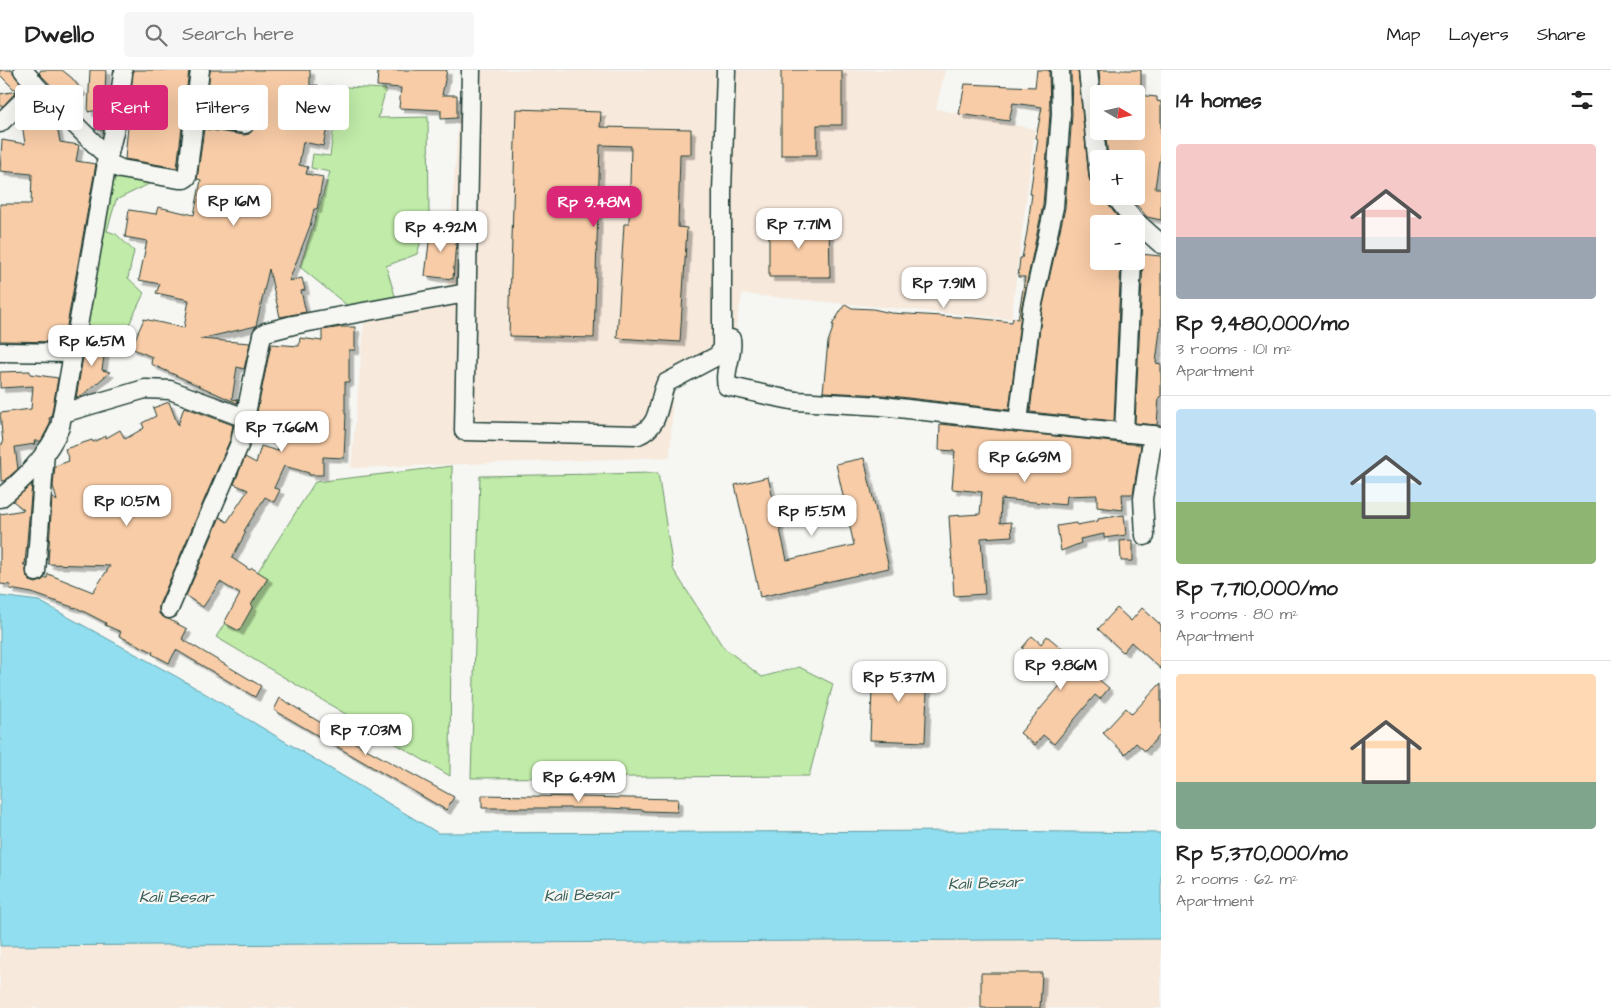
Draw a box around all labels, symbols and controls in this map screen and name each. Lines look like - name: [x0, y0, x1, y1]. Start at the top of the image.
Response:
- search box: [124, 12, 474, 57]
- text: Dwello: [25, 18, 94, 52]
- icon: search: [142, 21, 170, 49]
- text: Search here: [182, 21, 294, 48]
- text: Map: [1386, 22, 1420, 47]
- text: Layers: [1448, 22, 1509, 47]
- text: Share: [1537, 22, 1586, 47]
- chip: Buy: [15, 85, 83, 130]
- chip: Rent: [93, 85, 168, 130]
- chip: Filters: [178, 85, 268, 130]
- chip: New: [278, 85, 349, 130]
- north arrow: [1090, 85, 1145, 140]
- map controls: [1090, 85, 1145, 270]
- text: 14 homes: [1176, 86, 1262, 115]
- icon: filters: [1568, 86, 1596, 114]
- button: +: [1090, 150, 1145, 205]
- icon: home: [1341, 176, 1431, 266]
- pin: Rp 16M: [193, 184, 275, 227]
- pin: Rp 9.48M: [542, 186, 646, 228]
- text: Rp 16M: [208, 190, 260, 212]
- text: Rp 9.48M: [558, 191, 630, 213]
- pin: Rp 7.71M: [747, 208, 851, 250]
- pin: Rp 4.92M: [389, 210, 493, 253]
- text: Rp 7.71M: [767, 213, 831, 235]
- button: −: [1090, 215, 1145, 270]
- text: Rp 4.92M: [405, 216, 477, 238]
- pin: Rp 7.91M: [892, 266, 996, 309]
- text: Rp 7.91M: [912, 272, 976, 294]
- text: Rp 9,480,000/mo: [1176, 309, 1349, 338]
- pin: Rp 16.5M: [40, 324, 144, 367]
- text: Rp 16.5M: [59, 330, 125, 352]
- text: 3 rooms · 101 m²: [1176, 338, 1292, 360]
- text: Apartment: [1176, 360, 1254, 382]
- pin: Rp 7.66M: [230, 410, 334, 453]
- text: Rp 7.66M: [246, 416, 318, 438]
- pin: Rp 6.69M: [973, 440, 1077, 483]
- icon: home: [1341, 442, 1431, 532]
- text: Rp 6.69M: [989, 446, 1061, 468]
- pin: Rp 10.5M: [75, 484, 179, 527]
- text: Rp 10.5M: [94, 490, 160, 512]
- pin: Rp 15.5M: [760, 494, 864, 537]
- text: Rp 15.5M: [779, 500, 845, 522]
- text: Rp 7,710,000/mo: [1176, 574, 1338, 603]
- text: 3 rooms · 80 m²: [1176, 603, 1298, 625]
- text: Apartment: [1176, 625, 1254, 647]
- pin: Rp 9.86M: [1009, 648, 1113, 691]
- text: Rp 9.86M: [1025, 654, 1097, 676]
- pin: Rp 5.37M: [847, 660, 951, 703]
- text: Rp 5.37M: [863, 666, 935, 688]
- icon: home: [1341, 707, 1431, 797]
- pin: Rp 7.03M: [314, 714, 418, 756]
- text: Rp 7.03M: [331, 719, 401, 741]
- pin: Rp 6.49M: [527, 760, 631, 803]
- text: Rp 6.49M: [543, 766, 615, 788]
- text: Rp 5,370,000/mo: [1176, 839, 1348, 868]
- text: 2 rooms · 62 m²: [1176, 868, 1298, 890]
- water label: Kali Besar: [948, 871, 1025, 895]
- water label: Kali Besar: [544, 883, 621, 907]
- water label: Kali Besar: [139, 886, 215, 908]
- text: Apartment: [1176, 890, 1254, 912]

